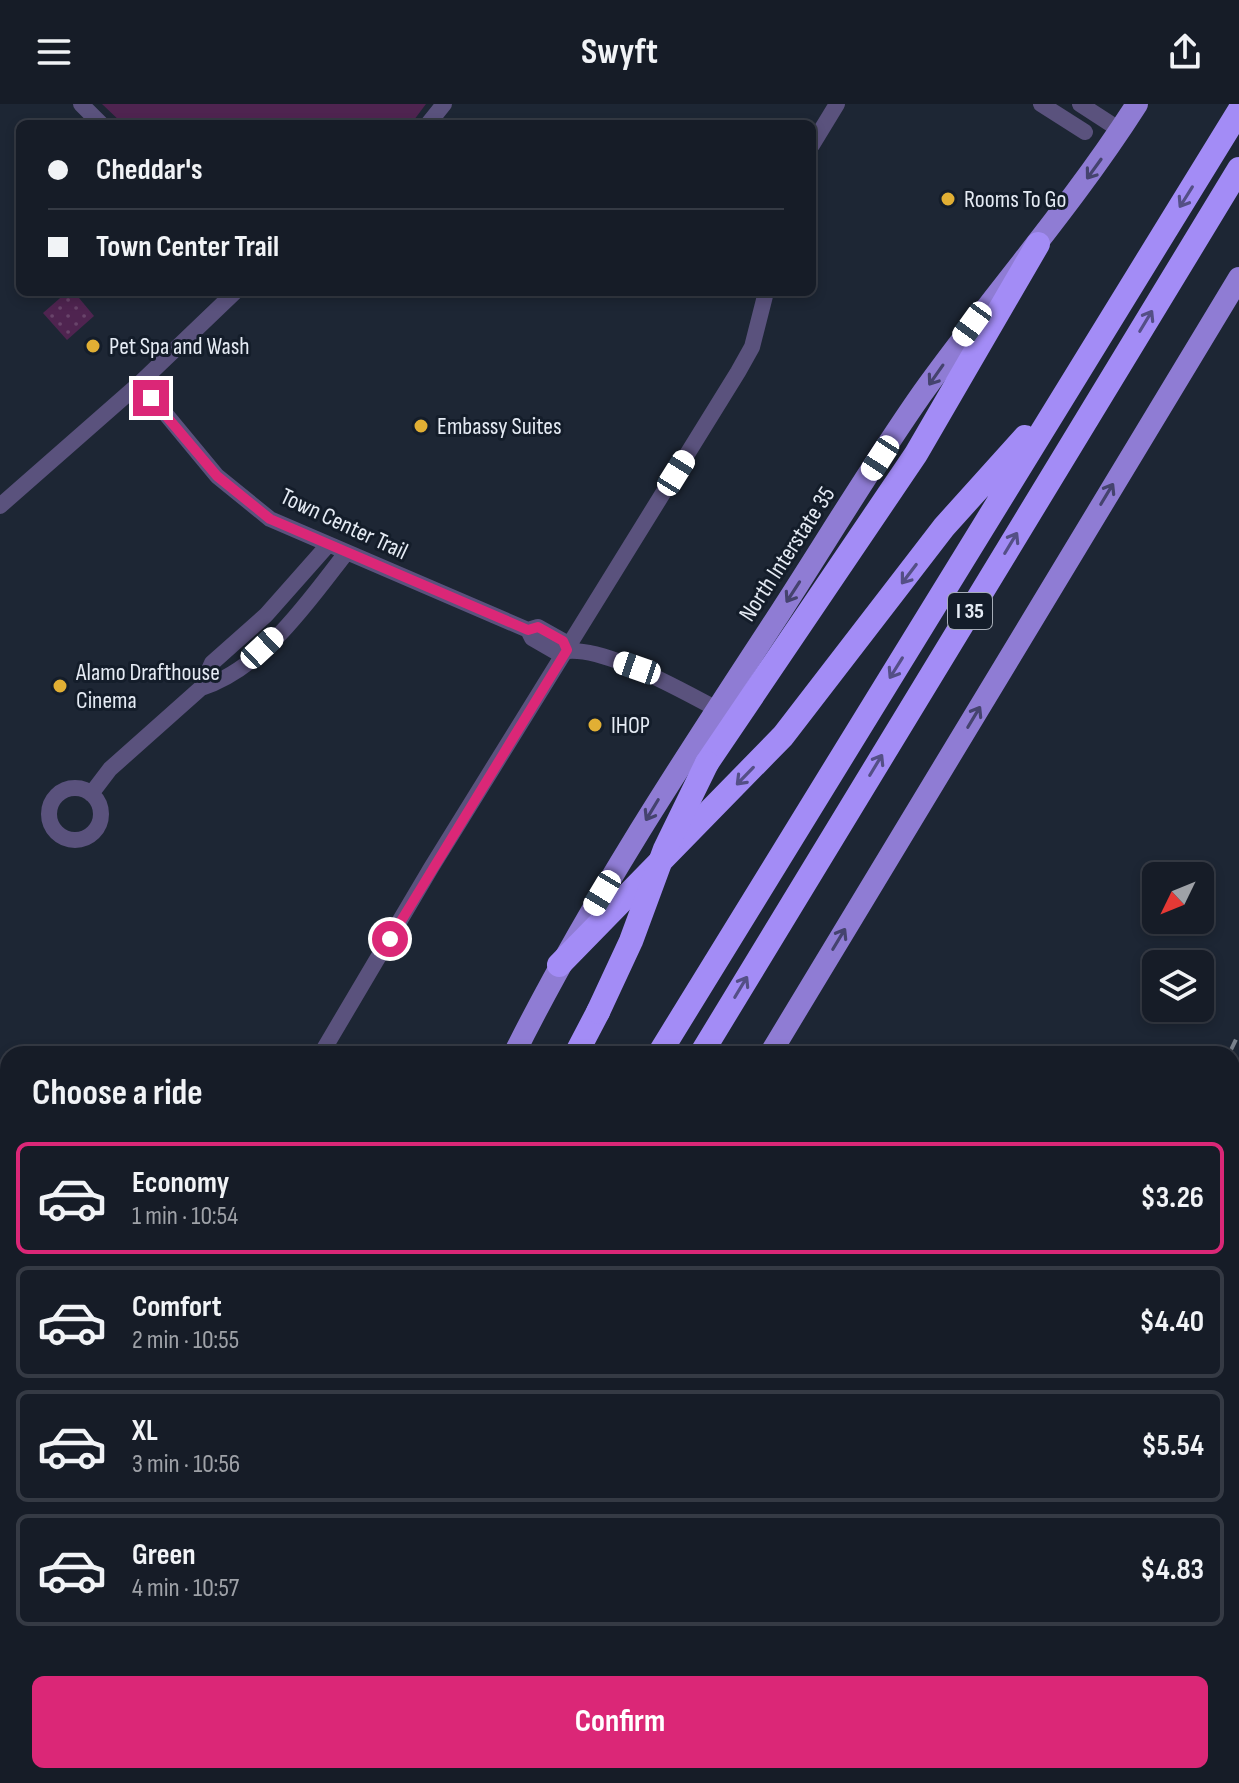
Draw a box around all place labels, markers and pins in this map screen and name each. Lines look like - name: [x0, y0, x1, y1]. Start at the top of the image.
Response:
- place label: Rooms To Go: [964, 185, 1066, 214]
- marker: Rooms To Go: [939, 190, 957, 208]
- place label: Pet Spa and Wash: [109, 332, 250, 361]
- marker: Pet Spa and Wash: [84, 337, 102, 355]
- place label: Embassy Suites: [437, 412, 562, 441]
- marker: Embassy Suites: [412, 417, 430, 435]
- place label: Alamo Drafthouse Cinema: [75, 658, 220, 715]
- marker: Alamo Drafthouse Cinema: [51, 677, 69, 695]
- place label: IHOP: [611, 711, 650, 740]
- marker: IHOP: [586, 716, 604, 734]

